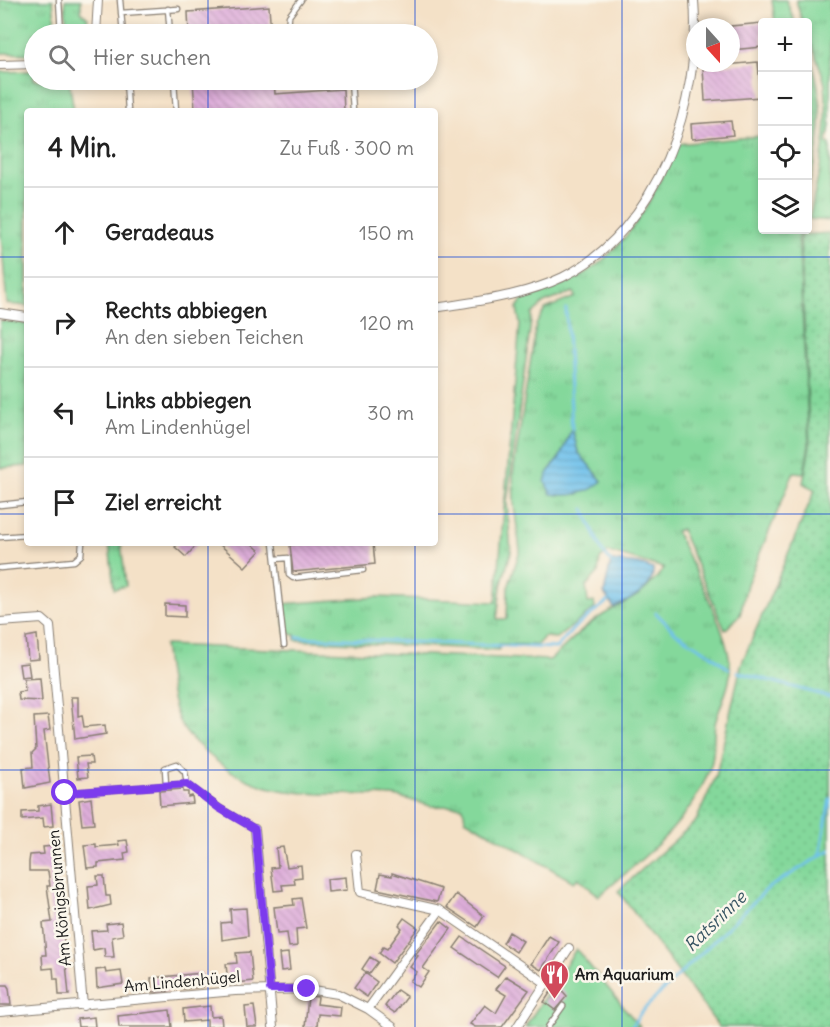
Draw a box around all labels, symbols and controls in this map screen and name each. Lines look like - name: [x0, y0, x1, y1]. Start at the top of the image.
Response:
- north arrow: [686, 18, 740, 72]
- map controls: [758, 18, 812, 234]
- button: +: [758, 18, 812, 72]
- search box: [24, 24, 438, 90]
- icon: search: [45, 41, 78, 74]
- text: Hier suchen: [93, 43, 211, 71]
- button: −: [758, 72, 812, 126]
- button: locate: [758, 126, 812, 180]
- text: 4 Min.: [48, 131, 116, 164]
- text: Zu Fuß · 300 m: [280, 135, 414, 160]
- button: layers: [758, 180, 812, 234]
- icon: ahead: [48, 216, 81, 249]
- text: Geradeaus: [105, 218, 214, 246]
- text: 150 m: [359, 220, 414, 245]
- text: Rechts abbiegen: [105, 296, 267, 324]
- icon: right: [48, 306, 81, 339]
- text: 120 m: [360, 310, 414, 335]
- text: An den sieben Teichen: [105, 324, 304, 349]
- text: Links abbiegen: [105, 386, 252, 414]
- icon: left: [48, 396, 81, 429]
- text: 30 m: [367, 400, 414, 425]
- text: Am Lindenhügel: [105, 414, 251, 439]
- icon: arrive: [48, 486, 81, 519]
- text: Ziel erreicht: [105, 488, 222, 516]
- route start: [51, 779, 77, 805]
- street label: Am Königsbrunnen: [43, 829, 75, 967]
- water label: Ratsrinne: [679, 885, 752, 956]
- restaurant icon: Am Aquarium: [538, 958, 570, 1000]
- place label: Am Aquarium: [575, 964, 674, 985]
- street label: Am Lindenhügel: [123, 966, 241, 996]
- route end: [293, 975, 319, 1001]

